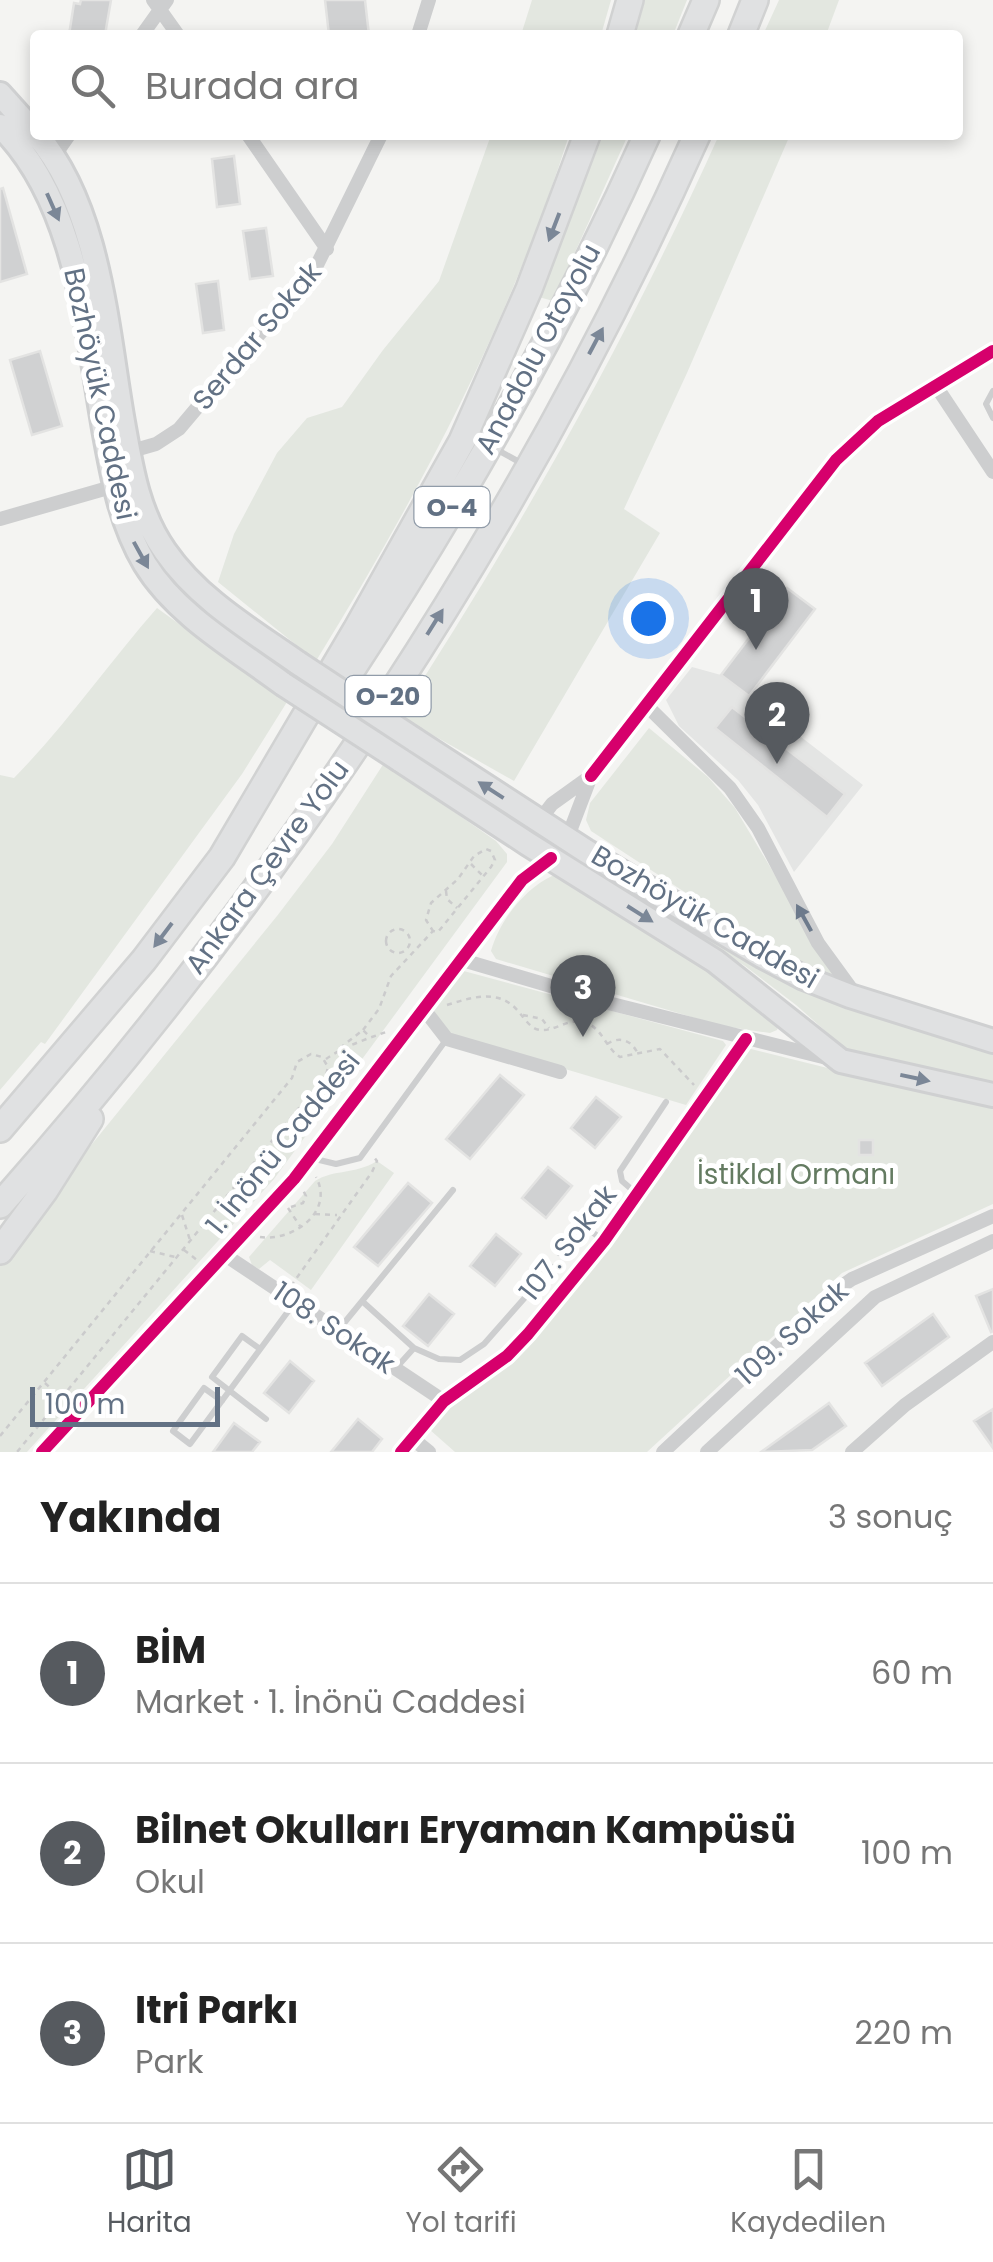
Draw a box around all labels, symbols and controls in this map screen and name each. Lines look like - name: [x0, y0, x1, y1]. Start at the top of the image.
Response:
- search box: [30, 30, 963, 140]
- icon: search: [65, 58, 120, 113]
- text: Burada ara: [145, 59, 360, 112]
- one-way arrow: [45, 192, 61, 222]
- one-way arrow: [546, 212, 561, 242]
- street label: Anadolu Otoyolu: [466, 237, 610, 461]
- street label: Serdar Sokak: [184, 253, 331, 418]
- street label: Bozhöyük Caddesi: [54, 264, 146, 524]
- one-way arrow: [587, 326, 604, 355]
- road number: O-4: [414, 487, 490, 527]
- one-way arrow: [133, 540, 150, 569]
- pin: 1: [724, 568, 788, 650]
- your location: [623, 593, 674, 644]
- one-way arrow: [425, 609, 443, 636]
- road number: O-20: [346, 676, 430, 716]
- pin: 2: [744, 682, 810, 764]
- street label: Ankara Çevre Yolu: [176, 752, 358, 982]
- one-way arrow: [477, 781, 505, 799]
- street label: Bozhöyük Caddesi: [584, 836, 826, 998]
- one-way arrow: [796, 903, 813, 932]
- one-way arrow: [627, 904, 654, 922]
- one-way arrow: [153, 922, 173, 948]
- pin: 3: [550, 954, 616, 1037]
- street label: 1. İnönü Caddesi: [197, 1043, 369, 1243]
- one-way arrow: [899, 1071, 930, 1087]
- park label: İstiklal Ormanı: [697, 1155, 895, 1194]
- street label: 107. Sokak: [510, 1176, 626, 1309]
- street label: 109. Sokak: [727, 1271, 857, 1394]
- street label: 108. Sokak: [265, 1273, 403, 1384]
- scale bar: [30, 1382, 220, 1426]
- text: 100 m: [45, 1385, 125, 1424]
- text: Yakında: [40, 1488, 221, 1547]
- text: 3 sonuç: [828, 1494, 953, 1539]
- text: BİM: [135, 1623, 206, 1676]
- text: 1: [66, 1650, 79, 1695]
- text: 60 m: [871, 1650, 953, 1695]
- text: Market · 1. İnönü Caddesi: [135, 1679, 526, 1724]
- text: Bilnet Okulları Eryaman Kampüsü: [135, 1803, 796, 1856]
- text: 2: [63, 1830, 82, 1875]
- text: 100 m: [861, 1830, 953, 1875]
- text: Okul: [135, 1859, 205, 1904]
- text: Itri Parkı: [135, 1983, 299, 2036]
- text: 3: [63, 2010, 82, 2055]
- text: 220 m: [855, 2010, 953, 2055]
- text: Park: [135, 2039, 204, 2084]
- tab: Harita: [107, 2142, 192, 2244]
- tab: Yol tarifi: [405, 2142, 517, 2244]
- tab: Kaydedilen: [730, 2142, 886, 2244]

